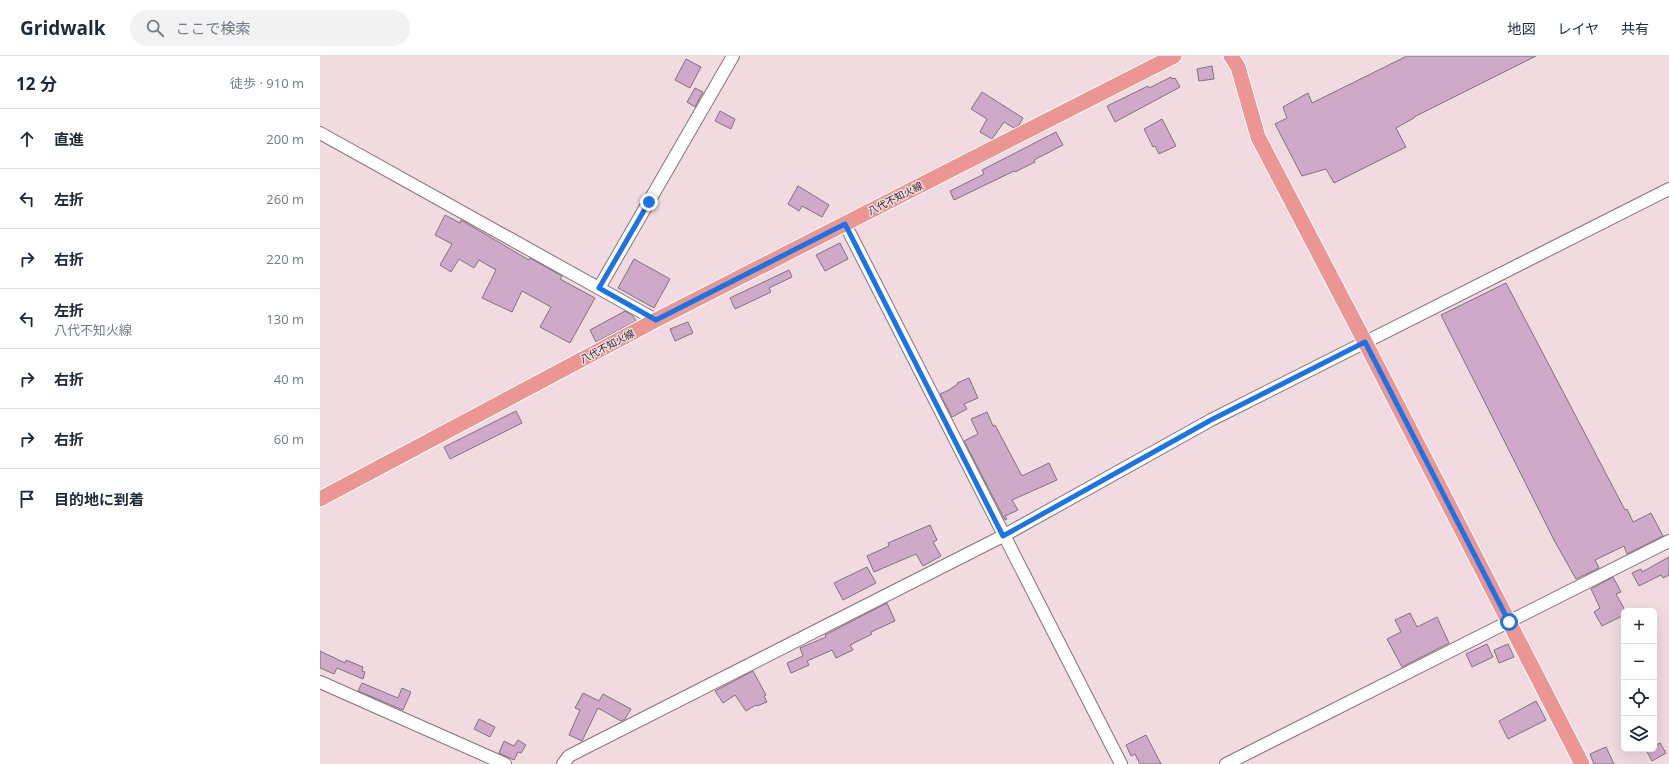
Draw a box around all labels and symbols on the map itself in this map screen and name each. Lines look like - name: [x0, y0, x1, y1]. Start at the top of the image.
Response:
- street label: 八代不知火線: [865, 178, 925, 218]
- route end: [640, 193, 658, 211]
- street label: 八代不知火線: [577, 326, 637, 366]
- route start: [1500, 613, 1518, 631]

